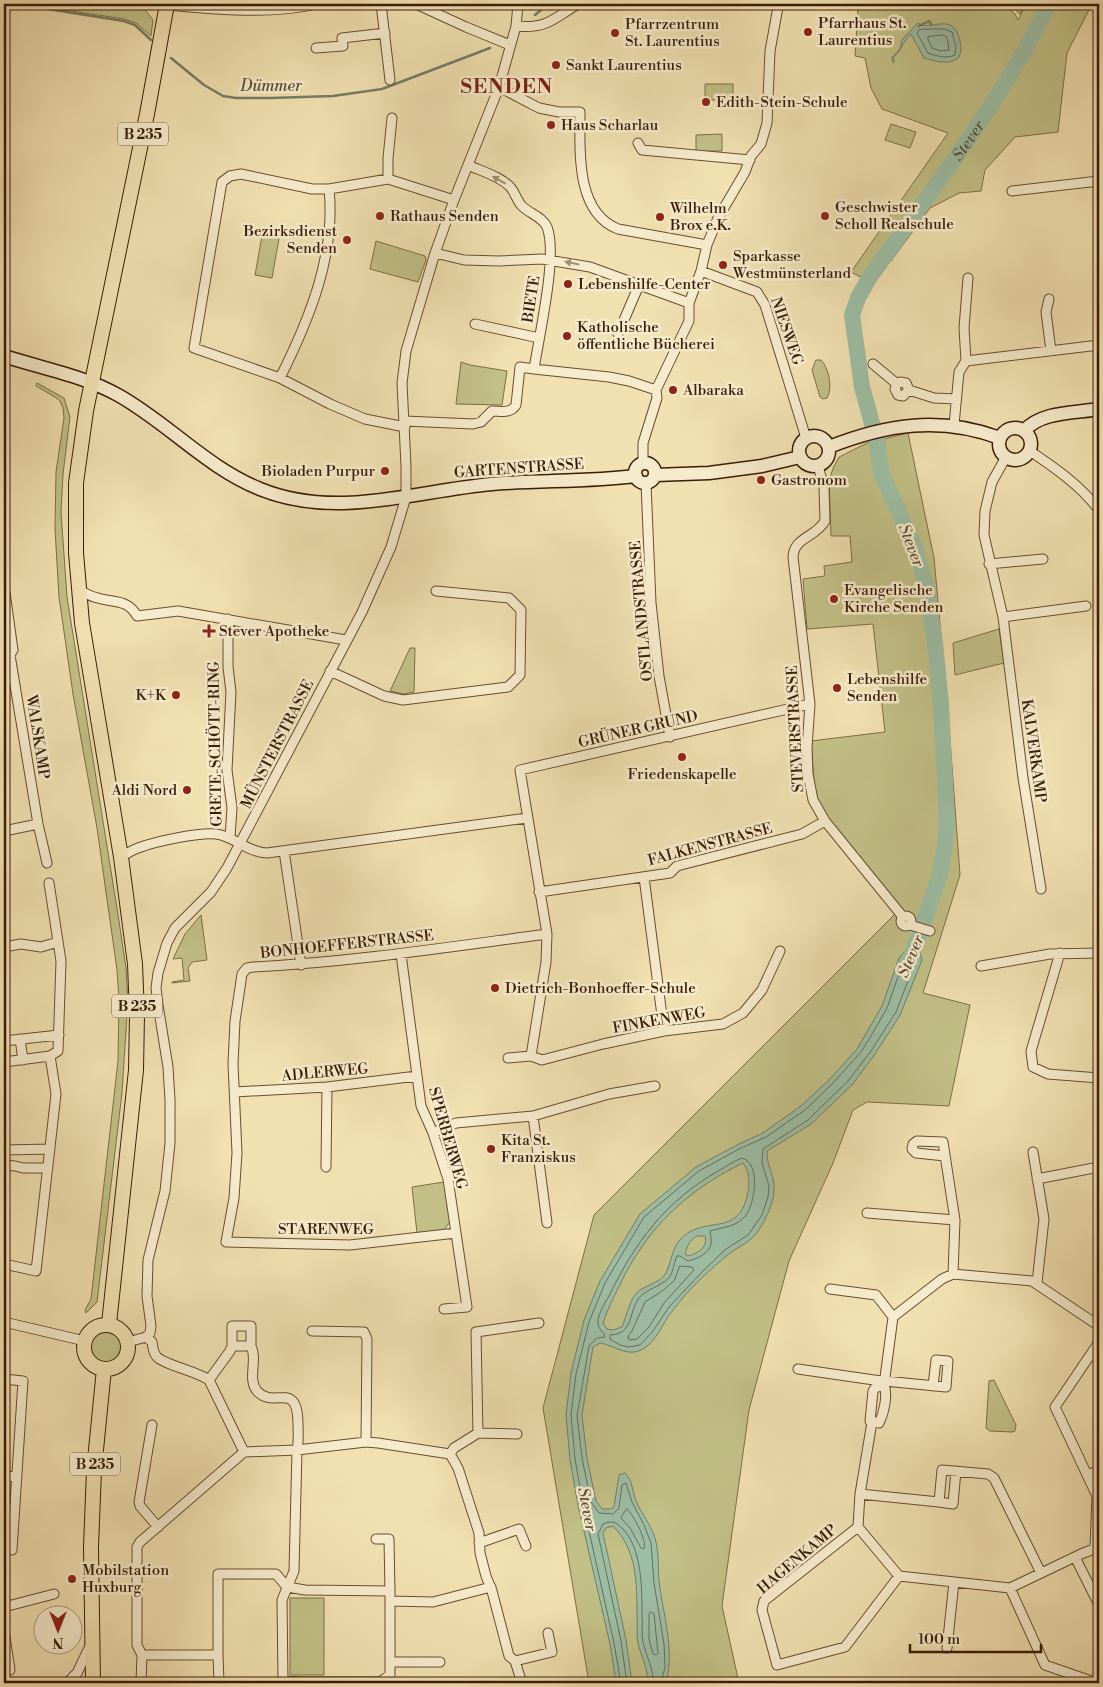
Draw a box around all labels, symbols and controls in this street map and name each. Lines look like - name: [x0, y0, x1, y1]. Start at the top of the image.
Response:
- place label: Pfarrhaus St. Laurentius: [818, 14, 906, 50]
- place label: Pfarrzentrum St. Laurentius: [625, 15, 720, 51]
- marker: Pfarrhaus St. Laurentius: [802, 26, 814, 38]
- marker: Pfarrzentrum St. Laurentius: [609, 27, 621, 39]
- place label: Sankt Laurentius: [566, 56, 682, 75]
- marker: Sankt Laurentius: [550, 59, 562, 71]
- district label: SENDEN: [461, 75, 553, 100]
- water label: Dümmer: [239, 76, 303, 96]
- place label: Edith-Stein-Schule: [716, 93, 848, 112]
- marker: Edith-Stein-Schule: [700, 96, 712, 108]
- place label: Haus Scharlau: [561, 116, 659, 135]
- water label: Stever: [948, 116, 990, 165]
- marker: Haus Scharlau: [545, 119, 557, 131]
- road number: B 235: [118, 122, 168, 146]
- one-way arrow: [492, 176, 506, 184]
- place label: Geschwister Scholl Realschule: [835, 198, 954, 234]
- place label: Wilhelm Brox e.K.: [669, 199, 731, 235]
- place label: Rathaus Senden: [390, 207, 499, 226]
- marker: Rathaus Senden: [374, 210, 386, 222]
- marker: Geschwister Scholl Realschule: [819, 210, 831, 222]
- marker: Wilhelm Brox e.K.: [654, 211, 666, 223]
- place label: Bezirksdienst Senden: [242, 222, 338, 258]
- marker: Bezirksdienst Senden: [341, 234, 353, 246]
- place label: Sparkasse Westmünsterland: [732, 247, 852, 283]
- one-way arrow: [564, 259, 580, 267]
- marker: Sparkasse Westmünsterland: [717, 259, 729, 271]
- street label: BIETE: [518, 274, 545, 325]
- place label: Lebenshilfe-Center: [578, 275, 711, 294]
- marker: Lebenshilfe-Center: [562, 278, 574, 290]
- street label: NIESWEG: [766, 295, 807, 368]
- place label: Katholische öffentliche Bücherei: [577, 318, 715, 354]
- marker: Katholische öffentliche Bücherei: [561, 330, 573, 342]
- place label: Albaraka: [682, 381, 744, 400]
- marker: Albaraka: [667, 384, 679, 396]
- street label: GARTENSTRASSE: [453, 454, 585, 483]
- place label: Bioladen Purpur: [260, 462, 376, 481]
- marker: Bioladen Purpur: [379, 465, 391, 477]
- place label: Gastronom: [771, 471, 847, 490]
- marker: Gastronom: [755, 474, 767, 486]
- water label: Stever: [894, 521, 929, 571]
- street label: OSTLANDSTRASSE: [626, 540, 657, 682]
- place label: Evangelische Kirche Senden: [844, 581, 943, 617]
- marker: Evangelische Kirche Senden: [828, 593, 840, 605]
- place label: Stever Apotheke: [219, 622, 329, 641]
- marker: Stever Apotheke: [203, 625, 215, 637]
- street label: GRETE-SCHÖTT-RING: [204, 661, 226, 827]
- street label: STEVERSTRASSE: [783, 665, 808, 793]
- place label: Lebenshilfe Senden: [847, 670, 927, 706]
- street label: MÜNSTERSTRASSE: [236, 676, 318, 812]
- marker: Lebenshilfe Senden: [831, 682, 843, 694]
- place label: K+K: [135, 686, 167, 705]
- marker: K+K: [170, 689, 182, 701]
- street label: WALSKAMP: [21, 693, 54, 781]
- street label: KALVERKAMP: [1017, 698, 1050, 804]
- street label: GRÜNER GRUND: [576, 706, 700, 752]
- marker: Friedenskapelle: [676, 751, 688, 763]
- place label: Friedenskapelle: [627, 765, 737, 784]
- place label: Aldi Nord: [110, 781, 177, 800]
- marker: Aldi Nord: [181, 784, 193, 796]
- street label: FALKENSTRASSE: [646, 819, 775, 870]
- street label: BONHOEFFERSTRASSE: [258, 926, 435, 963]
- water label: Stever: [893, 931, 929, 981]
- place label: Dietrich-Bonhoeffer-Schule: [505, 979, 696, 998]
- marker: Dietrich-Bonhoeffer-Schule: [489, 982, 501, 994]
- road number: B 235: [112, 994, 162, 1018]
- street label: FINKENWEG: [611, 1003, 707, 1038]
- street label: ADLERWEG: [280, 1059, 369, 1086]
- street label: SPERBERWEG: [424, 1085, 471, 1191]
- place label: Kita St. Franziskus: [501, 1131, 576, 1167]
- marker: Kita St. Franziskus: [485, 1143, 497, 1155]
- street label: STARENWEG: [278, 1220, 374, 1239]
- road number: B 235: [70, 1452, 120, 1476]
- water label: Stever: [573, 1486, 601, 1534]
- street label: HAGENKAMP: [754, 1521, 841, 1598]
- place label: Mobilstation Huxburg: [82, 1561, 169, 1597]
- marker: Mobilstation Huxburg: [66, 1573, 78, 1585]
- north arrow: [32, 1604, 82, 1654]
- scale bar: [910, 1622, 1042, 1654]
- text: 100 m: [918, 1630, 960, 1649]
- text: N: [52, 1633, 64, 1651]

